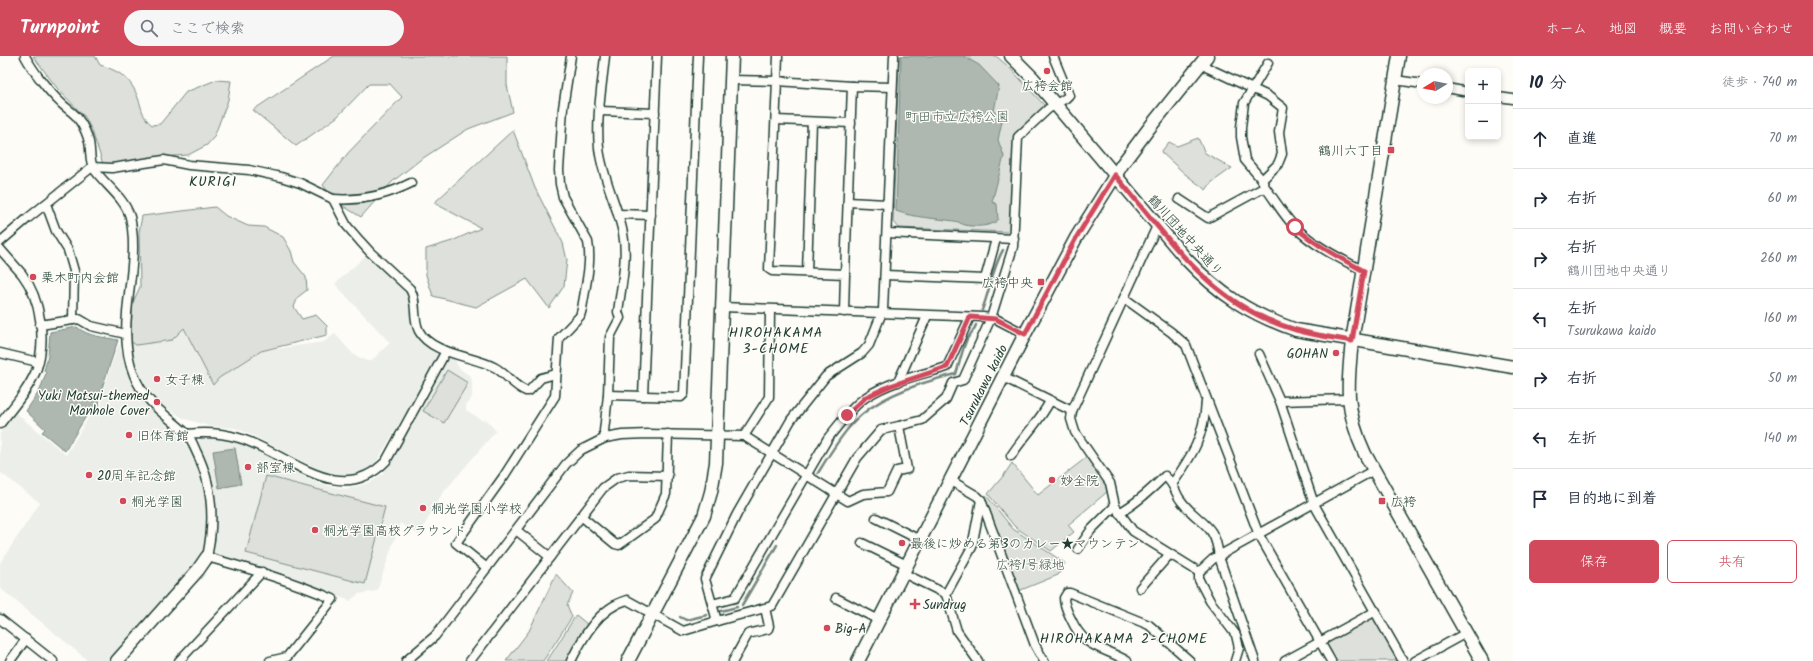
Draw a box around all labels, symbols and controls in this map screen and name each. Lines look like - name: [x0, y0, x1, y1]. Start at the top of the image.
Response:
- search box: [124, 10, 404, 46]
- text: Turnpoint: [20, 13, 100, 43]
- icon: search: [138, 17, 160, 39]
- text: ここで検索: [170, 17, 245, 41]
- text: ホーム: [1546, 18, 1587, 40]
- text: 地図: [1609, 18, 1637, 40]
- text: 概要: [1659, 18, 1687, 40]
- text: お問い合わせ: [1709, 18, 1793, 40]
- marker: 広袴会館: [1042, 66, 1052, 76]
- north arrow: [1417, 68, 1453, 104]
- map controls: [1465, 68, 1501, 140]
- button: +: [1465, 68, 1501, 104]
- text: 10 分: [1529, 70, 1566, 97]
- text: 徒歩 · 740 m: [1722, 72, 1797, 93]
- place label: 広袴会館: [1021, 76, 1073, 97]
- button: −: [1465, 104, 1501, 140]
- park label: 町田市立広袴公園: [905, 107, 1009, 128]
- text: 直進: [1567, 127, 1597, 151]
- icon: ahead: [1529, 128, 1551, 150]
- text: 70 m: [1769, 128, 1797, 149]
- place label: 鶴川六丁目: [1318, 141, 1383, 162]
- marker: 鶴川六丁目: [1386, 145, 1396, 155]
- district label: KURIGI: [189, 171, 237, 193]
- text: 右折: [1567, 187, 1597, 211]
- icon: right: [1529, 188, 1551, 210]
- text: 60 m: [1768, 188, 1797, 209]
- street label: 鶴川団地中央通り: [1142, 190, 1227, 282]
- route start: [1286, 218, 1304, 236]
- text: 右折: [1567, 236, 1597, 260]
- icon: right: [1529, 248, 1551, 270]
- text: 260 m: [1760, 248, 1797, 269]
- text: 鶴川団地中央通り: [1567, 261, 1671, 282]
- place label: 栗木町内会館: [41, 268, 119, 289]
- marker: 栗木町内会館: [28, 272, 38, 282]
- place label: 広袴中央: [981, 273, 1033, 294]
- marker: 広袴中央: [1036, 277, 1046, 287]
- text: 左折: [1567, 297, 1597, 321]
- icon: left: [1529, 308, 1551, 330]
- text: 160 m: [1764, 308, 1797, 329]
- text: Tsurukawa kaido: [1567, 321, 1656, 342]
- district label: HIROHAKAMA 3-CHOME: [729, 322, 823, 360]
- street label: Tsurukawa kaido: [955, 341, 1014, 430]
- place label: GOHAN: [1287, 344, 1328, 365]
- marker: GOHAN: [1331, 348, 1341, 358]
- text: 右折: [1567, 367, 1597, 391]
- icon: right: [1529, 368, 1551, 390]
- text: 50 m: [1768, 368, 1797, 389]
- place label: 女子棟: [165, 370, 204, 391]
- marker: 女子棟: [152, 374, 162, 384]
- place label: Yuki Matsui-themed Manhole Cover: [38, 386, 150, 422]
- marker: Yuki Matsui-themed Manhole Cover: [152, 397, 162, 407]
- route end: [838, 406, 856, 424]
- place label: 旧体育館: [137, 426, 189, 447]
- text: 左折: [1567, 427, 1597, 451]
- icon: left: [1529, 428, 1551, 450]
- text: 140 m: [1764, 428, 1797, 449]
- marker: 旧体育館: [124, 430, 134, 440]
- place label: 部室棟: [256, 458, 295, 479]
- marker: 部室棟: [243, 462, 253, 472]
- place label: 20周年記念館: [97, 466, 176, 487]
- marker: 20周年記念館: [84, 470, 94, 480]
- place label: 妙全院: [1060, 471, 1099, 492]
- marker: 妙全院: [1047, 475, 1057, 485]
- text: 目的地に到着: [1567, 487, 1657, 511]
- icon: arrive: [1529, 488, 1551, 510]
- place label: 桐光学園: [131, 492, 183, 513]
- place label: 広袴: [1390, 492, 1416, 513]
- marker: 桐光学園: [118, 496, 128, 506]
- marker: 広袴: [1377, 496, 1387, 506]
- place label: 桐光学園小学校: [431, 499, 522, 520]
- marker: 桐光学園小学校: [418, 503, 428, 513]
- place label: 桐光学園高校グラウンド: [323, 521, 466, 542]
- marker: 桐光学園高校グラウンド: [310, 525, 320, 535]
- place label: 最後に炒める第3のカレー★マウンテン: [910, 534, 1140, 555]
- marker: 最後に炒める第3のカレー★マウンテン: [897, 538, 907, 548]
- button: 保存: [1529, 540, 1659, 583]
- button: 共有: [1667, 540, 1797, 583]
- park label: 広袴1号緑地: [995, 555, 1065, 576]
- place label: Sundrug: [923, 595, 966, 616]
- marker: Sundrug: [910, 599, 920, 609]
- place label: Big-A: [835, 619, 867, 640]
- marker: Big-A: [822, 623, 832, 633]
- district label: HIROHAKAMA 2-CHOME: [1040, 628, 1208, 650]

